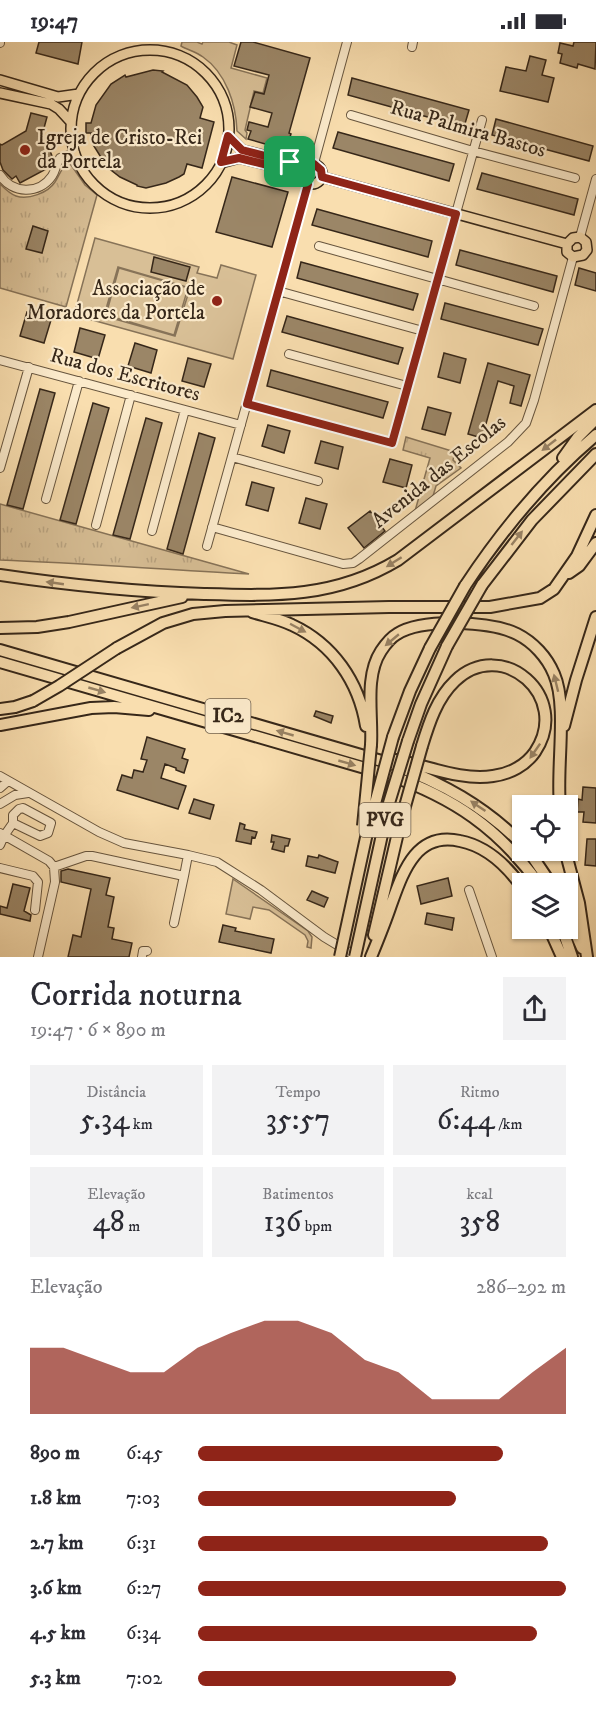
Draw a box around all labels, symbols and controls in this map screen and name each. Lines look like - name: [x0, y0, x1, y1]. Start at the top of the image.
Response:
- text: 19:47: [30, 8, 78, 35]
- street label: Rua Palmira Bastos: [387, 94, 549, 164]
- place label: Igreja de Cristo-Rei da Portela: [37, 125, 202, 175]
- pin: [264, 136, 315, 187]
- marker: Igreja de Cristo-Rei da Portela: [18, 143, 32, 157]
- icon: arrive: [273, 145, 306, 178]
- place label: Associação de Moradores da Portela: [26, 276, 205, 326]
- marker: Associação de Moradores da Portela: [210, 294, 224, 308]
- street label: Rua dos Escritores: [47, 342, 203, 408]
- street label: Avenida das Escolas: [367, 410, 511, 534]
- one-way arrow: [541, 438, 557, 451]
- one-way arrow: [511, 530, 524, 546]
- one-way arrow: [385, 557, 402, 568]
- one-way arrow: [46, 579, 65, 588]
- one-way arrow: [130, 602, 149, 611]
- one-way arrow: [290, 623, 307, 633]
- one-way arrow: [384, 633, 400, 646]
- one-way arrow: [551, 674, 561, 692]
- one-way arrow: [88, 686, 106, 695]
- road number: IC2: [206, 699, 250, 733]
- one-way arrow: [276, 728, 294, 737]
- one-way arrow: [529, 742, 541, 758]
- one-way arrow: [339, 759, 357, 768]
- map controls: [512, 795, 578, 939]
- button: locate: [512, 795, 578, 861]
- one-way arrow: [470, 800, 486, 812]
- road number: PVG: [360, 803, 410, 837]
- button: layers: [512, 873, 578, 939]
- text: Corrida noturna: [30, 975, 242, 1016]
- button: share: [503, 977, 566, 1040]
- text: 19:47 · 6 × 890 m: [30, 1018, 166, 1043]
- text: Distância: [87, 1082, 146, 1102]
- text: Tempo: [276, 1082, 320, 1102]
- text: Ritmo: [460, 1082, 499, 1102]
- text: 5.34: [80, 1102, 129, 1139]
- text: 35:57: [266, 1102, 330, 1139]
- text: 6:44: [437, 1102, 495, 1139]
- text: km: [129, 1114, 153, 1134]
- text: /km: [495, 1114, 523, 1134]
- text: Elevação: [87, 1184, 145, 1204]
- text: Batimentos: [262, 1184, 334, 1204]
- text: kcal: [467, 1184, 493, 1204]
- text: 48: [92, 1204, 125, 1241]
- text: 136: [264, 1204, 301, 1241]
- text: 358: [459, 1204, 500, 1241]
- text: m: [125, 1216, 140, 1236]
- text: bpm: [301, 1216, 332, 1236]
- text: Elevação: [30, 1275, 103, 1300]
- text: 286–292 m: [476, 1275, 566, 1300]
- text: 890 m: [30, 1441, 80, 1466]
- text: 6:45: [126, 1441, 163, 1466]
- text: 1.8 km: [30, 1486, 81, 1511]
- text: 7:03: [126, 1486, 160, 1511]
- text: 2.7 km: [30, 1531, 83, 1556]
- text: 6:31: [126, 1531, 156, 1556]
- text: 3.6 km: [30, 1576, 82, 1601]
- text: 6:27: [126, 1576, 162, 1601]
- text: 4.5 km: [30, 1621, 86, 1646]
- text: 6:34: [126, 1621, 161, 1646]
- text: 5.3 km: [30, 1666, 81, 1691]
- text: 7:02: [126, 1666, 162, 1691]

